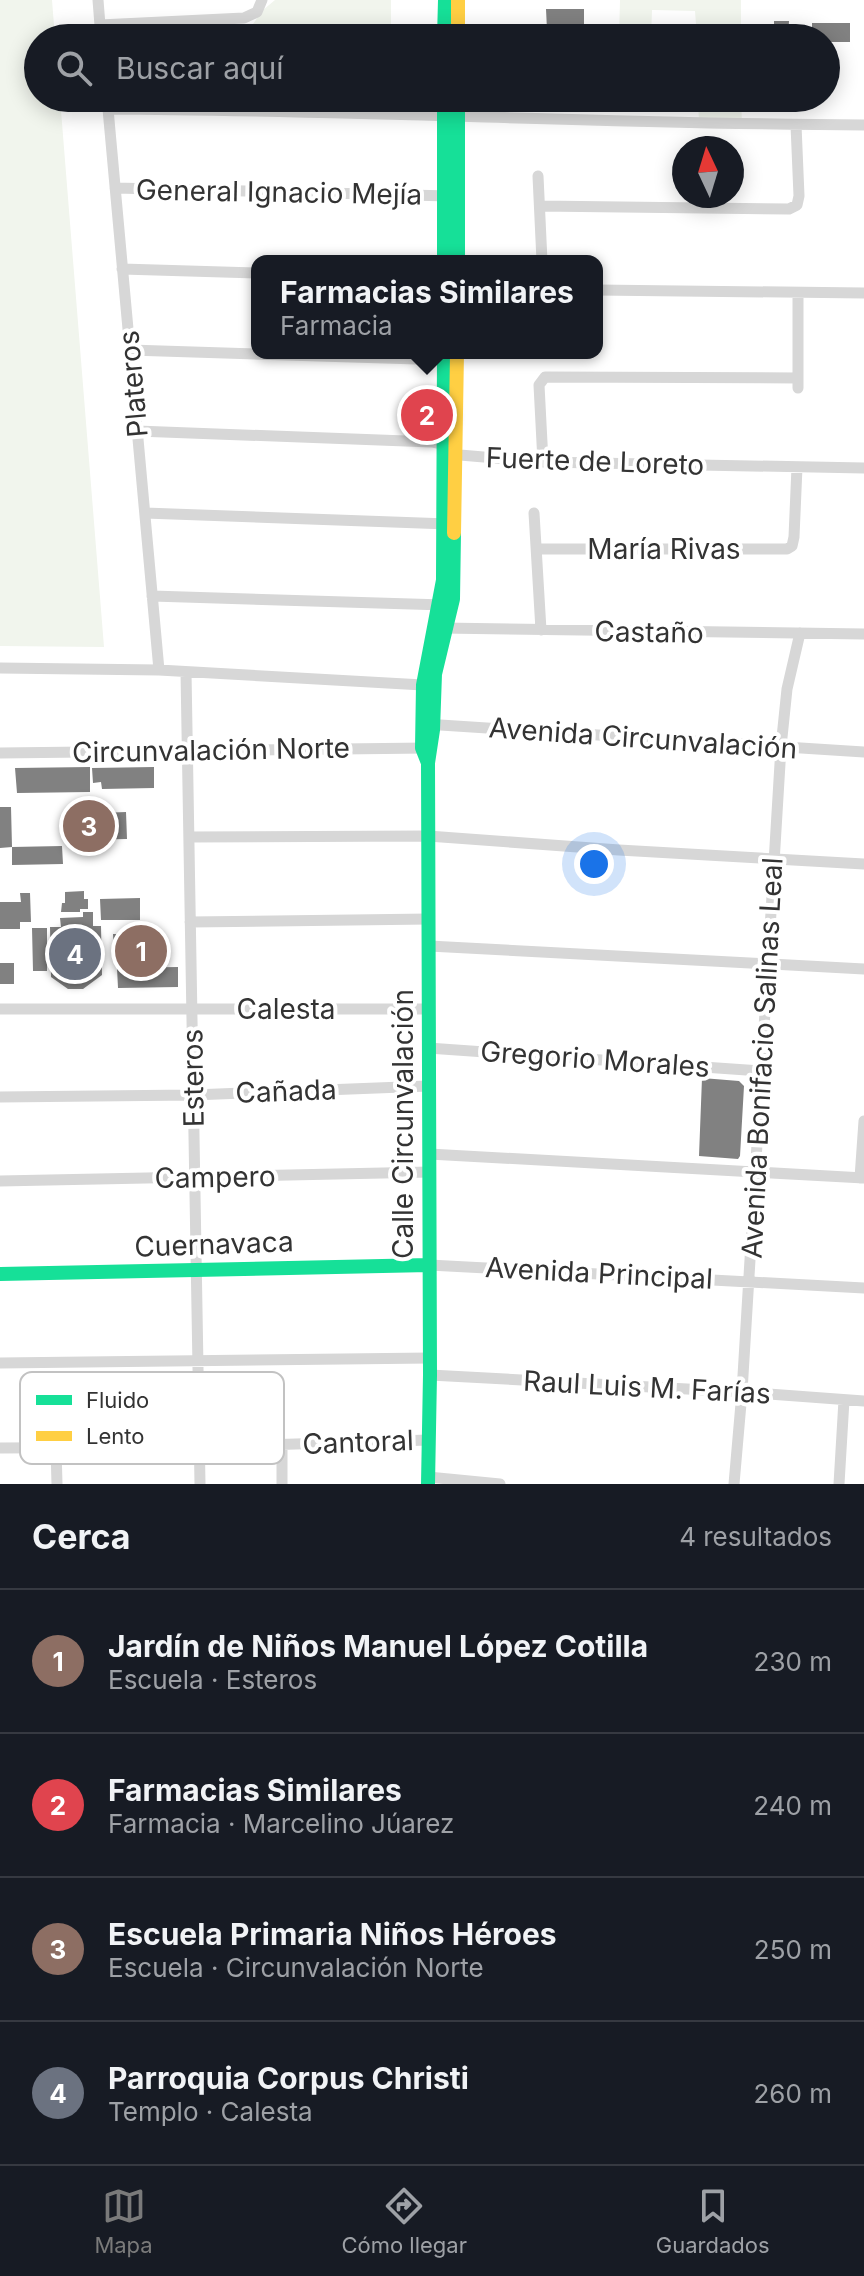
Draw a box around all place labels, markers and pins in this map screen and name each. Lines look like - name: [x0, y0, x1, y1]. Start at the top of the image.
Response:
- pin: 2: [401, 385, 453, 445]
- pin: 3: [63, 796, 115, 856]
- pin: 1: [115, 921, 167, 981]
- pin: 4: [49, 924, 101, 984]

